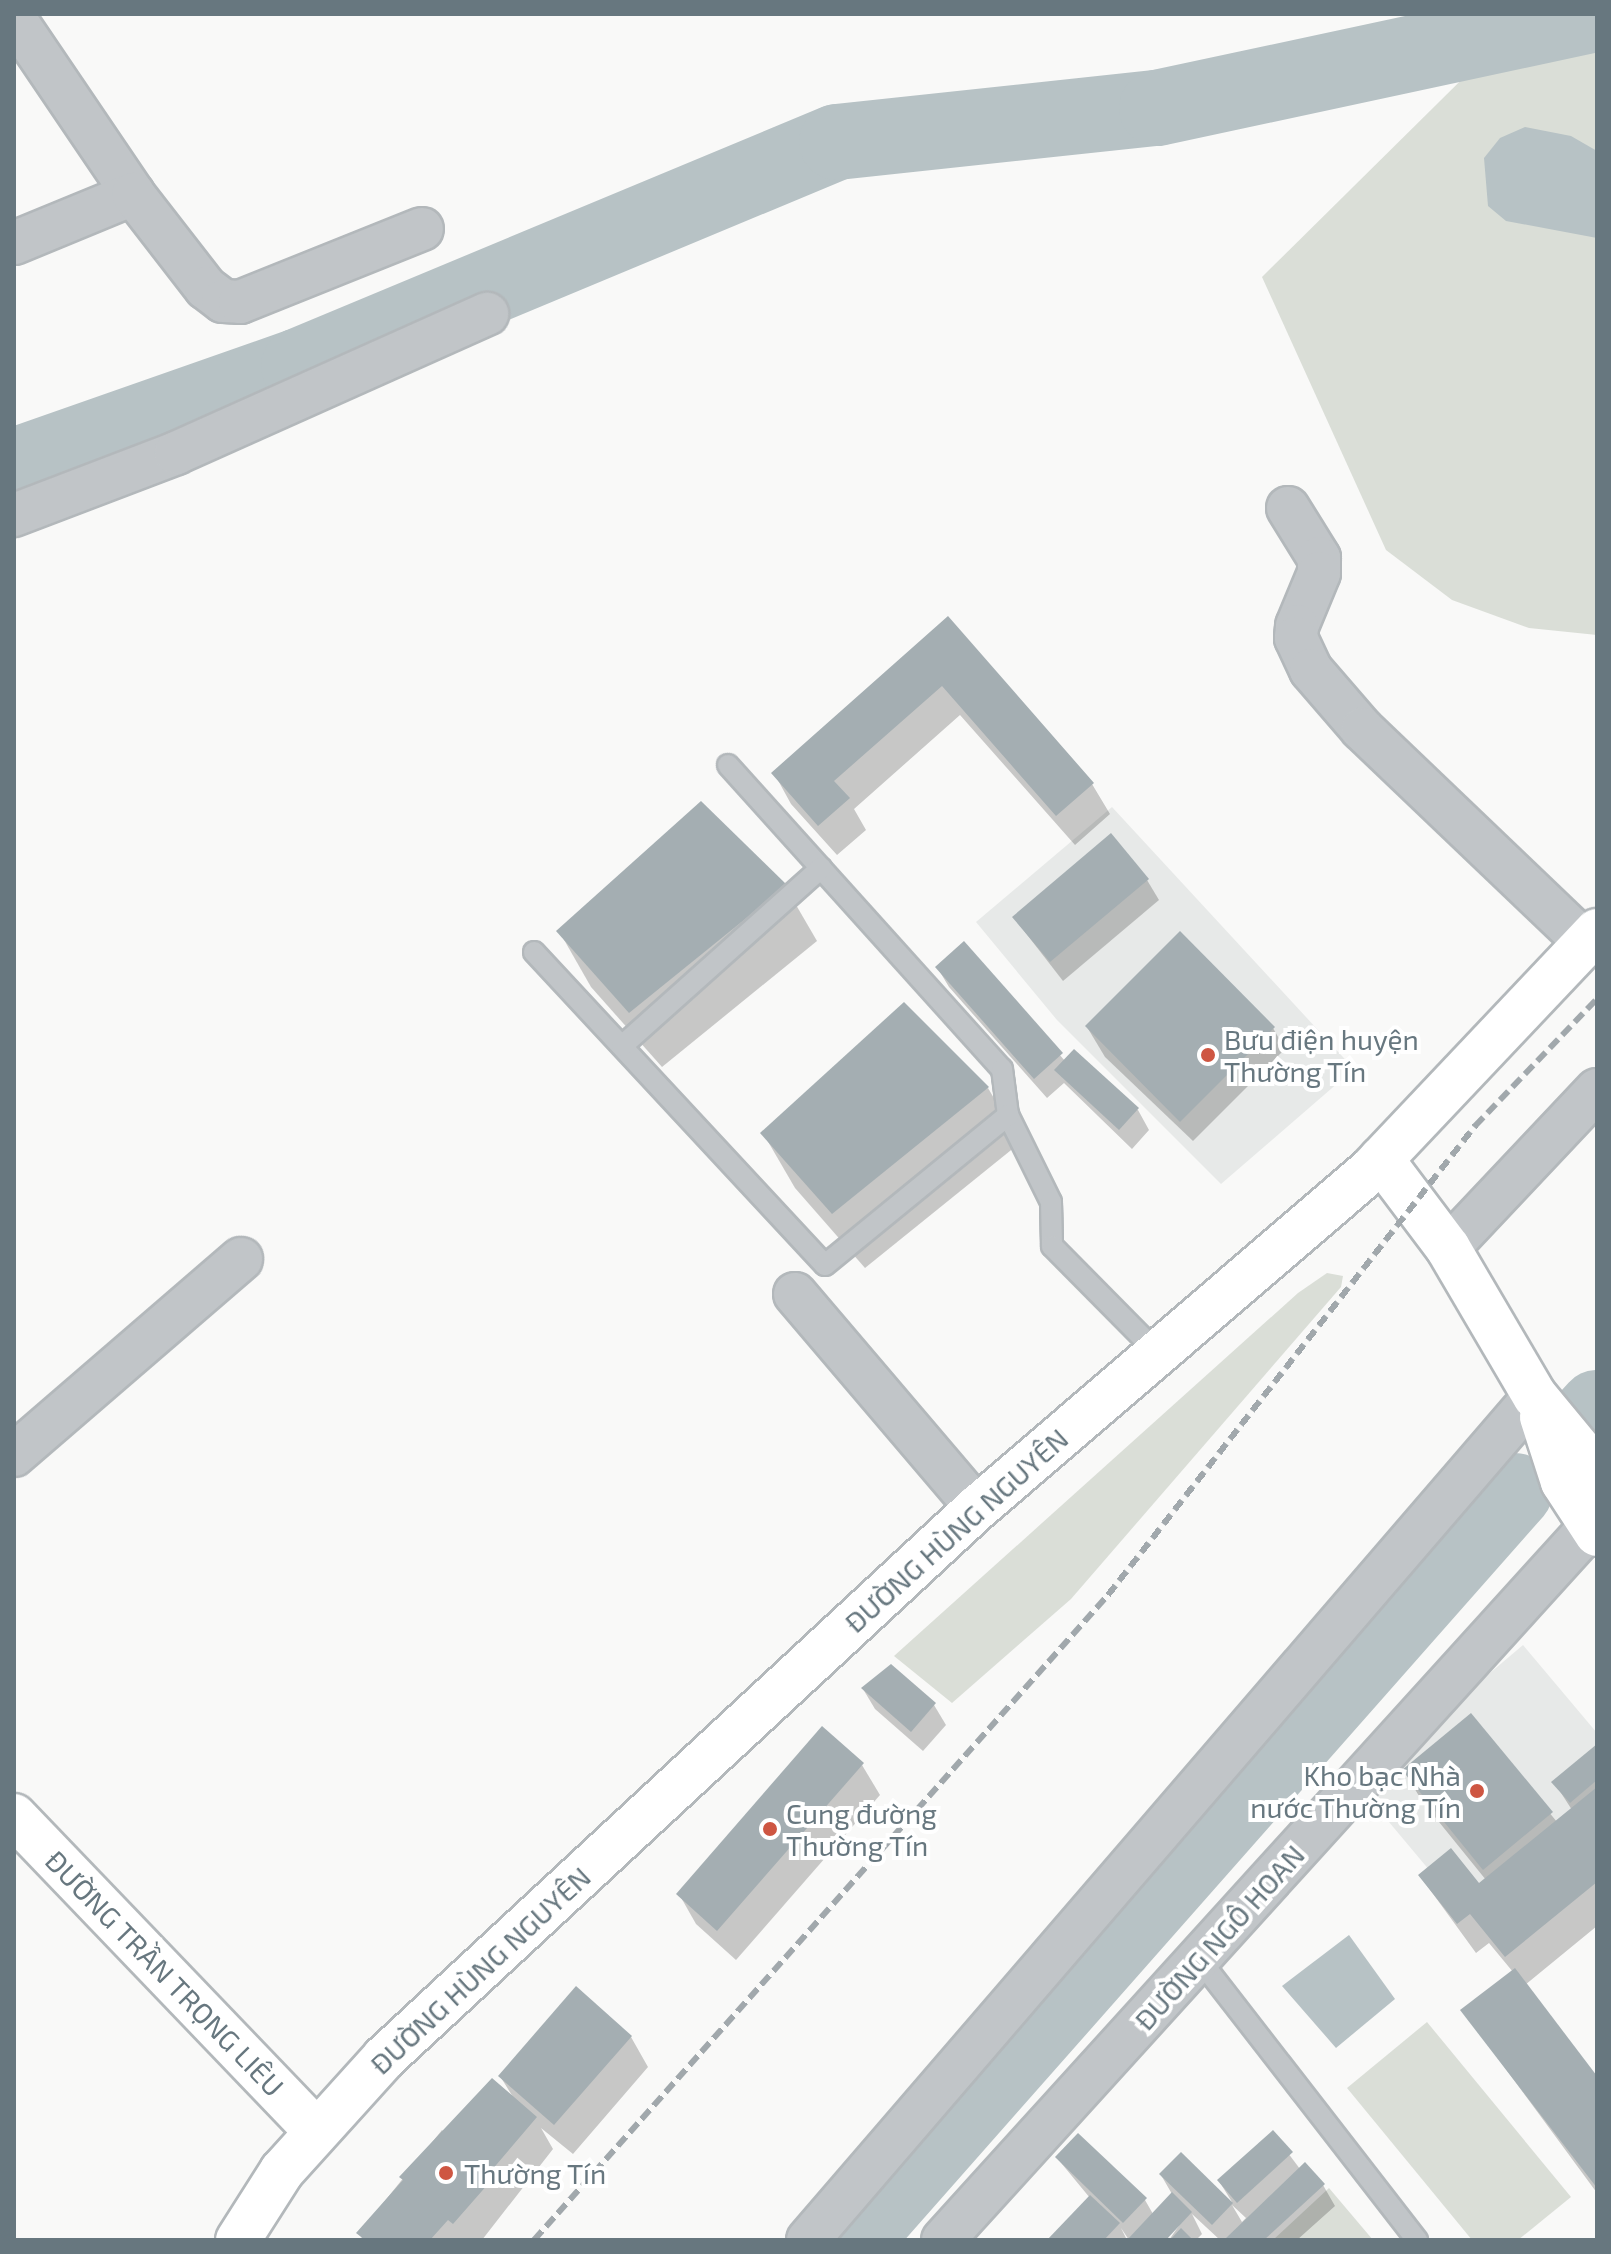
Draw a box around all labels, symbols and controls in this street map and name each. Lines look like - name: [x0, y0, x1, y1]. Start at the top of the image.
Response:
- place label: Bưu điện huyện Thường Tín: [1224, 1022, 1419, 1088]
- marker: Bưu điện huyện Thường Tín: [1199, 1046, 1217, 1064]
- street label: ĐƯỜNG HÙNG NGUYÊN: [838, 1421, 1074, 1639]
- place label: Kho bạc Nhà nước Thường Tín: [1249, 1758, 1461, 1824]
- marker: Kho bạc Nhà nước Thường Tín: [1468, 1782, 1486, 1800]
- place label: Cung đường Thường Tín: [786, 1796, 937, 1862]
- marker: Cung đường Thường Tín: [761, 1820, 779, 1838]
- street label: ĐƯỜNG NGÔ HOAN: [1127, 1838, 1311, 2036]
- street label: ĐƯỜNG TRẦN TRỌNG LIÊU: [39, 1843, 291, 2103]
- street label: ĐƯỜNG HÙNG NGUYÊN: [363, 1859, 597, 2081]
- place label: Thường Tín: [464, 2156, 607, 2190]
- marker: Thường Tín: [435, 2162, 457, 2184]

